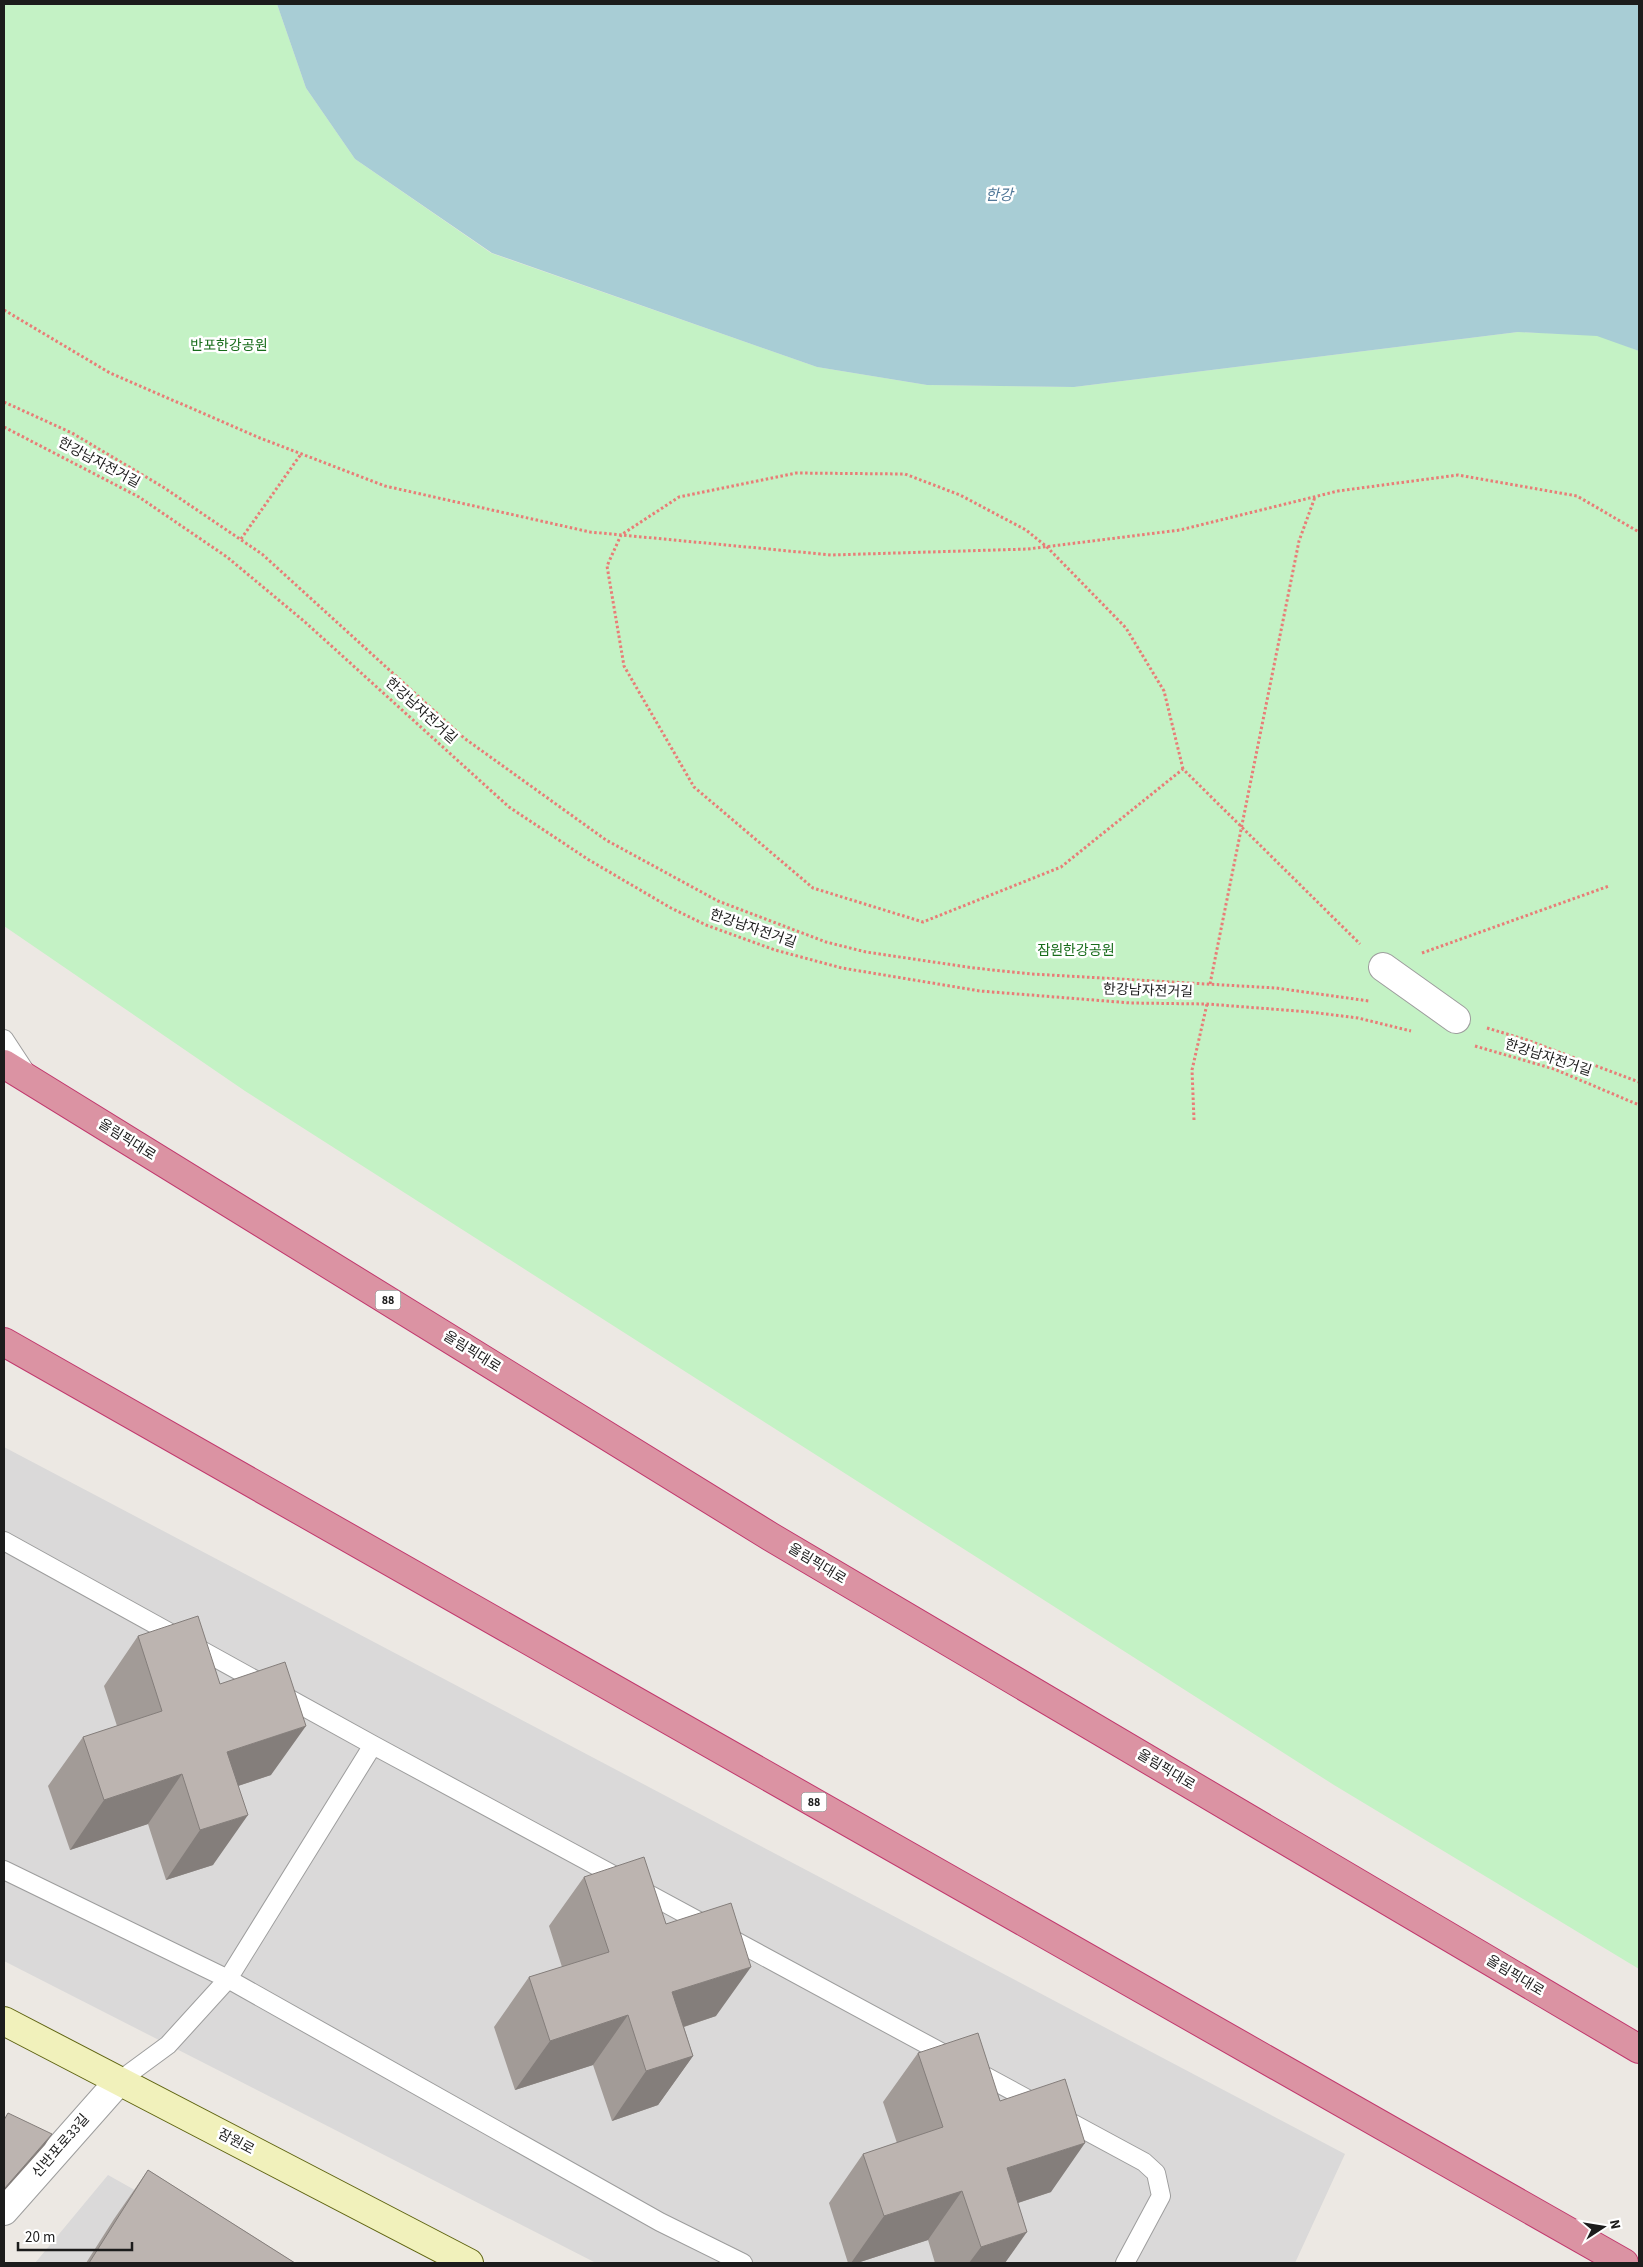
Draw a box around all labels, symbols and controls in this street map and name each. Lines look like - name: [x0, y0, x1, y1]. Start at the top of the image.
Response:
- water label: 한강: [985, 185, 1015, 206]
- park label: 반포한강공원: [190, 336, 268, 356]
- street label: 한강남자전거길: [54, 433, 144, 493]
- street label: 한강남자전거길: [381, 673, 461, 749]
- street label: 한강남자전거길: [707, 905, 799, 953]
- park label: 잠원한강공원: [1037, 941, 1115, 961]
- street label: 한강남자전거길: [1103, 979, 1193, 1003]
- street label: 한강남자전거길: [1502, 1035, 1594, 1081]
- street label: 올림픽대로: [94, 1114, 160, 1166]
- road number: 88: [376, 1290, 400, 1310]
- street label: 올림픽대로: [439, 1326, 505, 1378]
- street label: 올림픽대로: [784, 1539, 850, 1589]
- street label: 올림픽대로: [1133, 1745, 1199, 1795]
- road number: 88: [802, 1792, 826, 1811]
- street label: 올림픽대로: [1482, 1951, 1548, 2001]
- street label: 신반포로33길: [28, 2110, 94, 2182]
- street label: 잠원로: [214, 2124, 258, 2160]
- north arrow: [1578, 2202, 1628, 2252]
- text: N: [1604, 2218, 1625, 2231]
- scale bar: [18, 2220, 131, 2252]
- text: 20 m: [25, 2227, 55, 2248]

